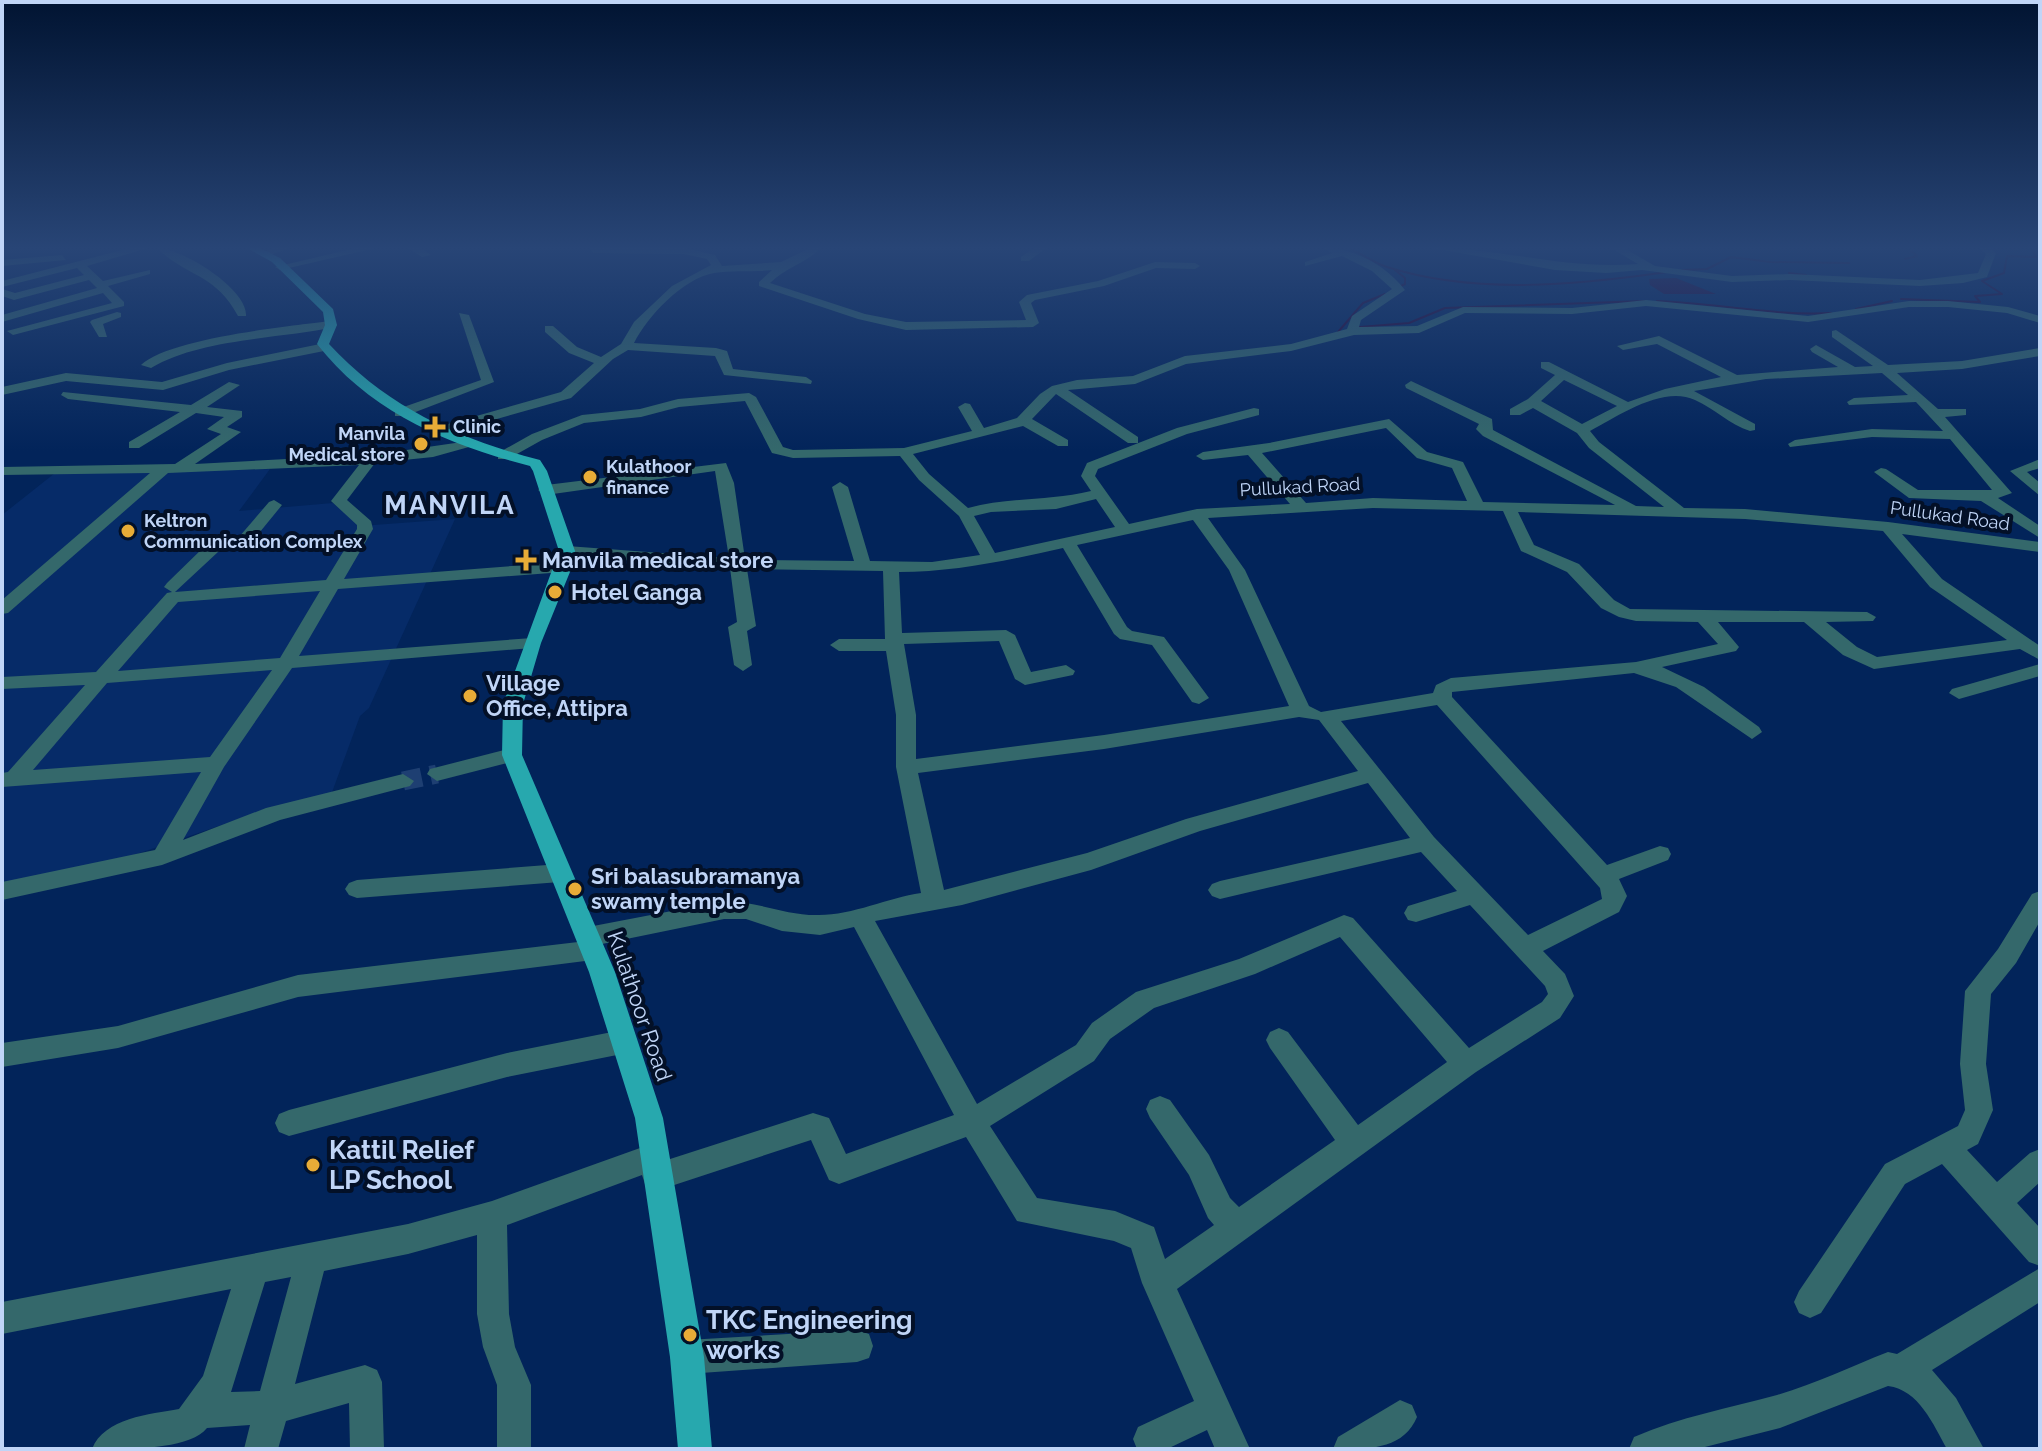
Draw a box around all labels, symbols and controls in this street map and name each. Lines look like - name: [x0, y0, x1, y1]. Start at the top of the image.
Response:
- marker: Clinic: [424, 416, 446, 438]
- place label: Clinic: [453, 416, 501, 437]
- place label: Manvila Medical store: [288, 423, 405, 465]
- marker: Manvila Medical store: [412, 435, 430, 453]
- place label: Kulathoor finance: [606, 456, 691, 498]
- marker: Kulathoor finance: [581, 468, 599, 486]
- street label: Pullukad Road: [1239, 473, 1361, 500]
- district label: MANVILA: [384, 490, 516, 520]
- street label: Pullukad Road: [1889, 497, 2011, 534]
- place label: Keltron Communication Complex: [144, 510, 363, 552]
- marker: Keltron Communication Complex: [119, 522, 137, 540]
- place label: Manvila medical store: [542, 547, 773, 573]
- marker: Manvila medical store: [517, 551, 535, 569]
- place label: Hotel Ganga: [571, 579, 702, 605]
- marker: Hotel Ganga: [546, 583, 564, 601]
- place label: Village Office, Attipra: [486, 670, 628, 721]
- marker: Village Office, Attipra: [461, 687, 479, 705]
- place label: Sri balasubramanya swamy temple: [591, 863, 800, 914]
- marker: Sri balasubramanya swamy temple: [566, 880, 584, 898]
- street label: Kulathoor Road: [602, 928, 678, 1084]
- place label: Kattil Relief LP School: [329, 1135, 475, 1195]
- marker: Kattil Relief LP School: [304, 1156, 322, 1174]
- place label: TKC Engineering works: [706, 1305, 913, 1365]
- marker: TKC Engineering works: [681, 1326, 699, 1344]

